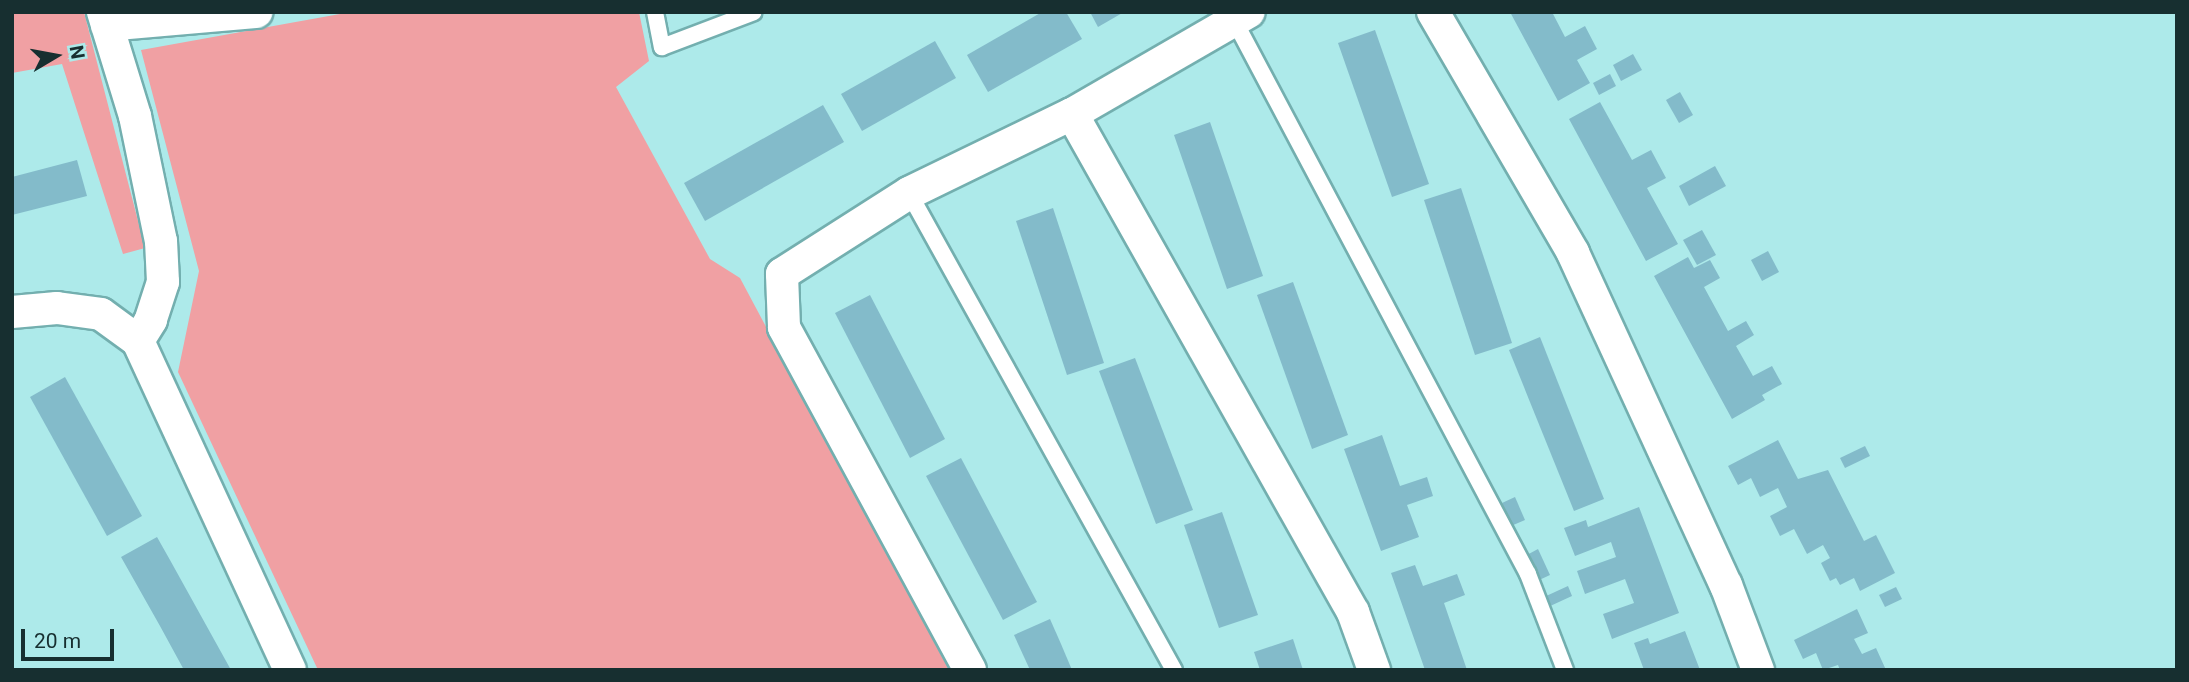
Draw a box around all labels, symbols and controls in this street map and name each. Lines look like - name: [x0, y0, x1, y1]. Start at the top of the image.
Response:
- north arrow: [21, 21, 91, 91]
- text: N: [65, 44, 90, 61]
- scale bar: [24, 616, 117, 660]
- text: 20 m: [34, 629, 81, 653]

